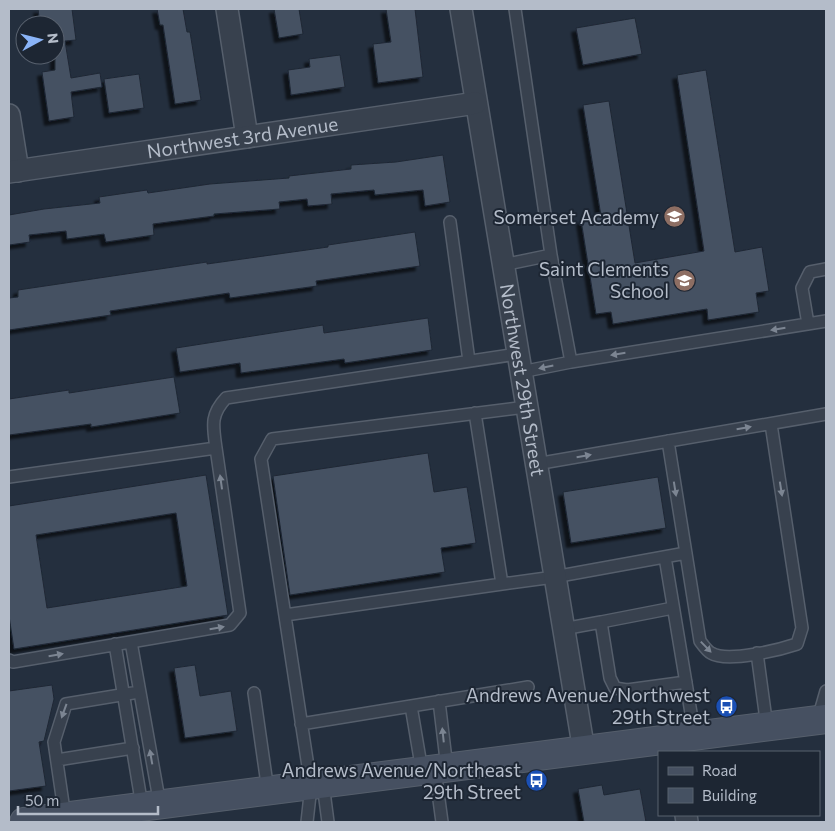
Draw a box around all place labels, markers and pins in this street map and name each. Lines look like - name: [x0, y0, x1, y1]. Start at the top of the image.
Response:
- place label: Somerset Academy: [493, 205, 659, 228]
- school or university icon: Somerset Academy: [663, 205, 687, 229]
- place label: Saint Clements School: [539, 257, 669, 302]
- school or university icon: Saint Clements School: [673, 268, 697, 292]
- place label: Andrews Avenue/Northwest 29th Street: [466, 683, 710, 728]
- bus stop icon: Andrews Avenue/Northwest 29th Street: [714, 694, 738, 718]
- place label: Andrews Avenue/Northeast 29th Street: [281, 758, 521, 803]
- bus stop icon: Andrews Avenue/Northeast 29th Street: [525, 769, 549, 793]

